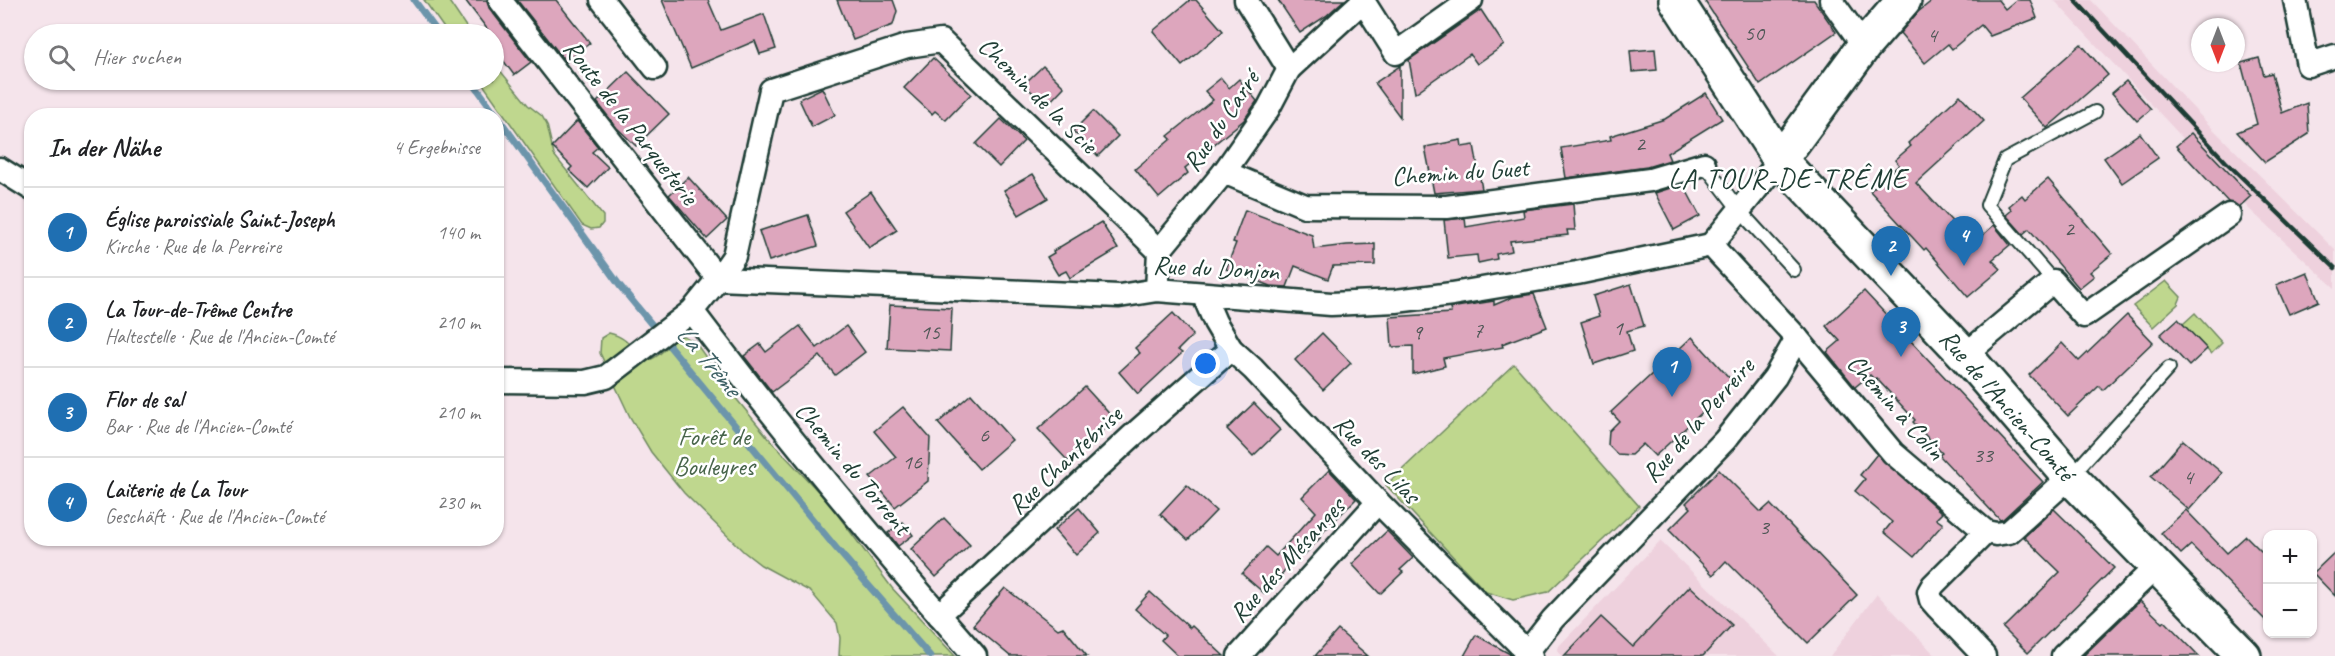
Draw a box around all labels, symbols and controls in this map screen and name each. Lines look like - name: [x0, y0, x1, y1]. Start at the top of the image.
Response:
- north arrow: [2191, 18, 2245, 72]
- house number: 50: [1744, 19, 1766, 47]
- house number: 4: [1927, 21, 1939, 49]
- search box: [24, 24, 504, 90]
- street label: Chemin de la Scie: [971, 30, 1106, 162]
- street label: Route de la Parqueterie: [556, 33, 707, 212]
- icon: search: [45, 41, 78, 74]
- text: Hier suchen: [93, 43, 181, 71]
- street label: Rue du Carré: [1175, 61, 1269, 178]
- house number: 2: [1635, 130, 1647, 158]
- text: In der Nähe: [48, 131, 160, 164]
- text: 4 Ergebnisse: [393, 135, 480, 160]
- street label: Chemin du Guet: [1391, 151, 1532, 193]
- district label: LA TOUR-DE-TRÊME: [1668, 161, 1910, 196]
- text: Église paroissiale Saint-Joseph: [105, 206, 335, 234]
- house number: 2: [2064, 215, 2076, 243]
- pin: 4: [1944, 216, 1984, 266]
- text: 1: [63, 220, 72, 245]
- text: 140 m: [437, 220, 480, 245]
- pin: 2: [1872, 226, 1910, 276]
- text: Kirche · Rue de la Perreire: [105, 234, 281, 259]
- street label: Rue du Donjon: [1152, 248, 1281, 288]
- text: La Tour-de-Trême Centre: [105, 296, 291, 324]
- pin: 3: [1882, 308, 1920, 357]
- text: 2: [63, 310, 72, 335]
- text: 210 m: [437, 310, 480, 335]
- house number: 1: [1613, 314, 1624, 342]
- house number: 7: [1473, 316, 1484, 344]
- water label: La Trême: [669, 317, 751, 406]
- house number: 15: [920, 318, 941, 346]
- house number: 9: [1412, 318, 1424, 346]
- street label: Rue de l'Ancien-Comté: [1932, 322, 2084, 490]
- text: Haltestelle · Rue de l'Ancien-Comté: [105, 324, 334, 349]
- street label: Chemin à Colin: [1840, 347, 1952, 467]
- pin: 1: [1652, 348, 1692, 397]
- your location: [1191, 349, 1220, 378]
- street label: Rue de la Perreire: [1635, 350, 1762, 489]
- text: Flor de sal: [105, 386, 183, 414]
- street label: Chemin du Torrent: [788, 395, 920, 543]
- street label: Rue Chantebrise: [1001, 398, 1130, 521]
- text: 3: [63, 400, 72, 425]
- text: 210 m: [437, 400, 480, 425]
- street label: Rue des Lilas: [1326, 408, 1429, 512]
- text: Bar · Rue de l'Ancien-Comté: [105, 414, 291, 439]
- park label: Forêt de Bouleyres: [674, 420, 756, 483]
- house number: 6: [979, 421, 990, 449]
- house number: 33: [1973, 441, 1995, 469]
- house number: 16: [902, 448, 923, 476]
- house number: 4: [2183, 463, 2195, 491]
- text: Laiterie de La Tour: [105, 476, 246, 504]
- street label: Rue des Mésanges: [1222, 489, 1353, 629]
- text: 4: [63, 490, 72, 515]
- text: 230 m: [437, 490, 480, 515]
- text: Geschäft · Rue de l'Ancien-Comté: [105, 504, 324, 529]
- house number: 3: [1759, 513, 1771, 541]
- map controls: [2263, 530, 2317, 638]
- button: +: [2263, 530, 2317, 584]
- button: −: [2263, 584, 2317, 638]

